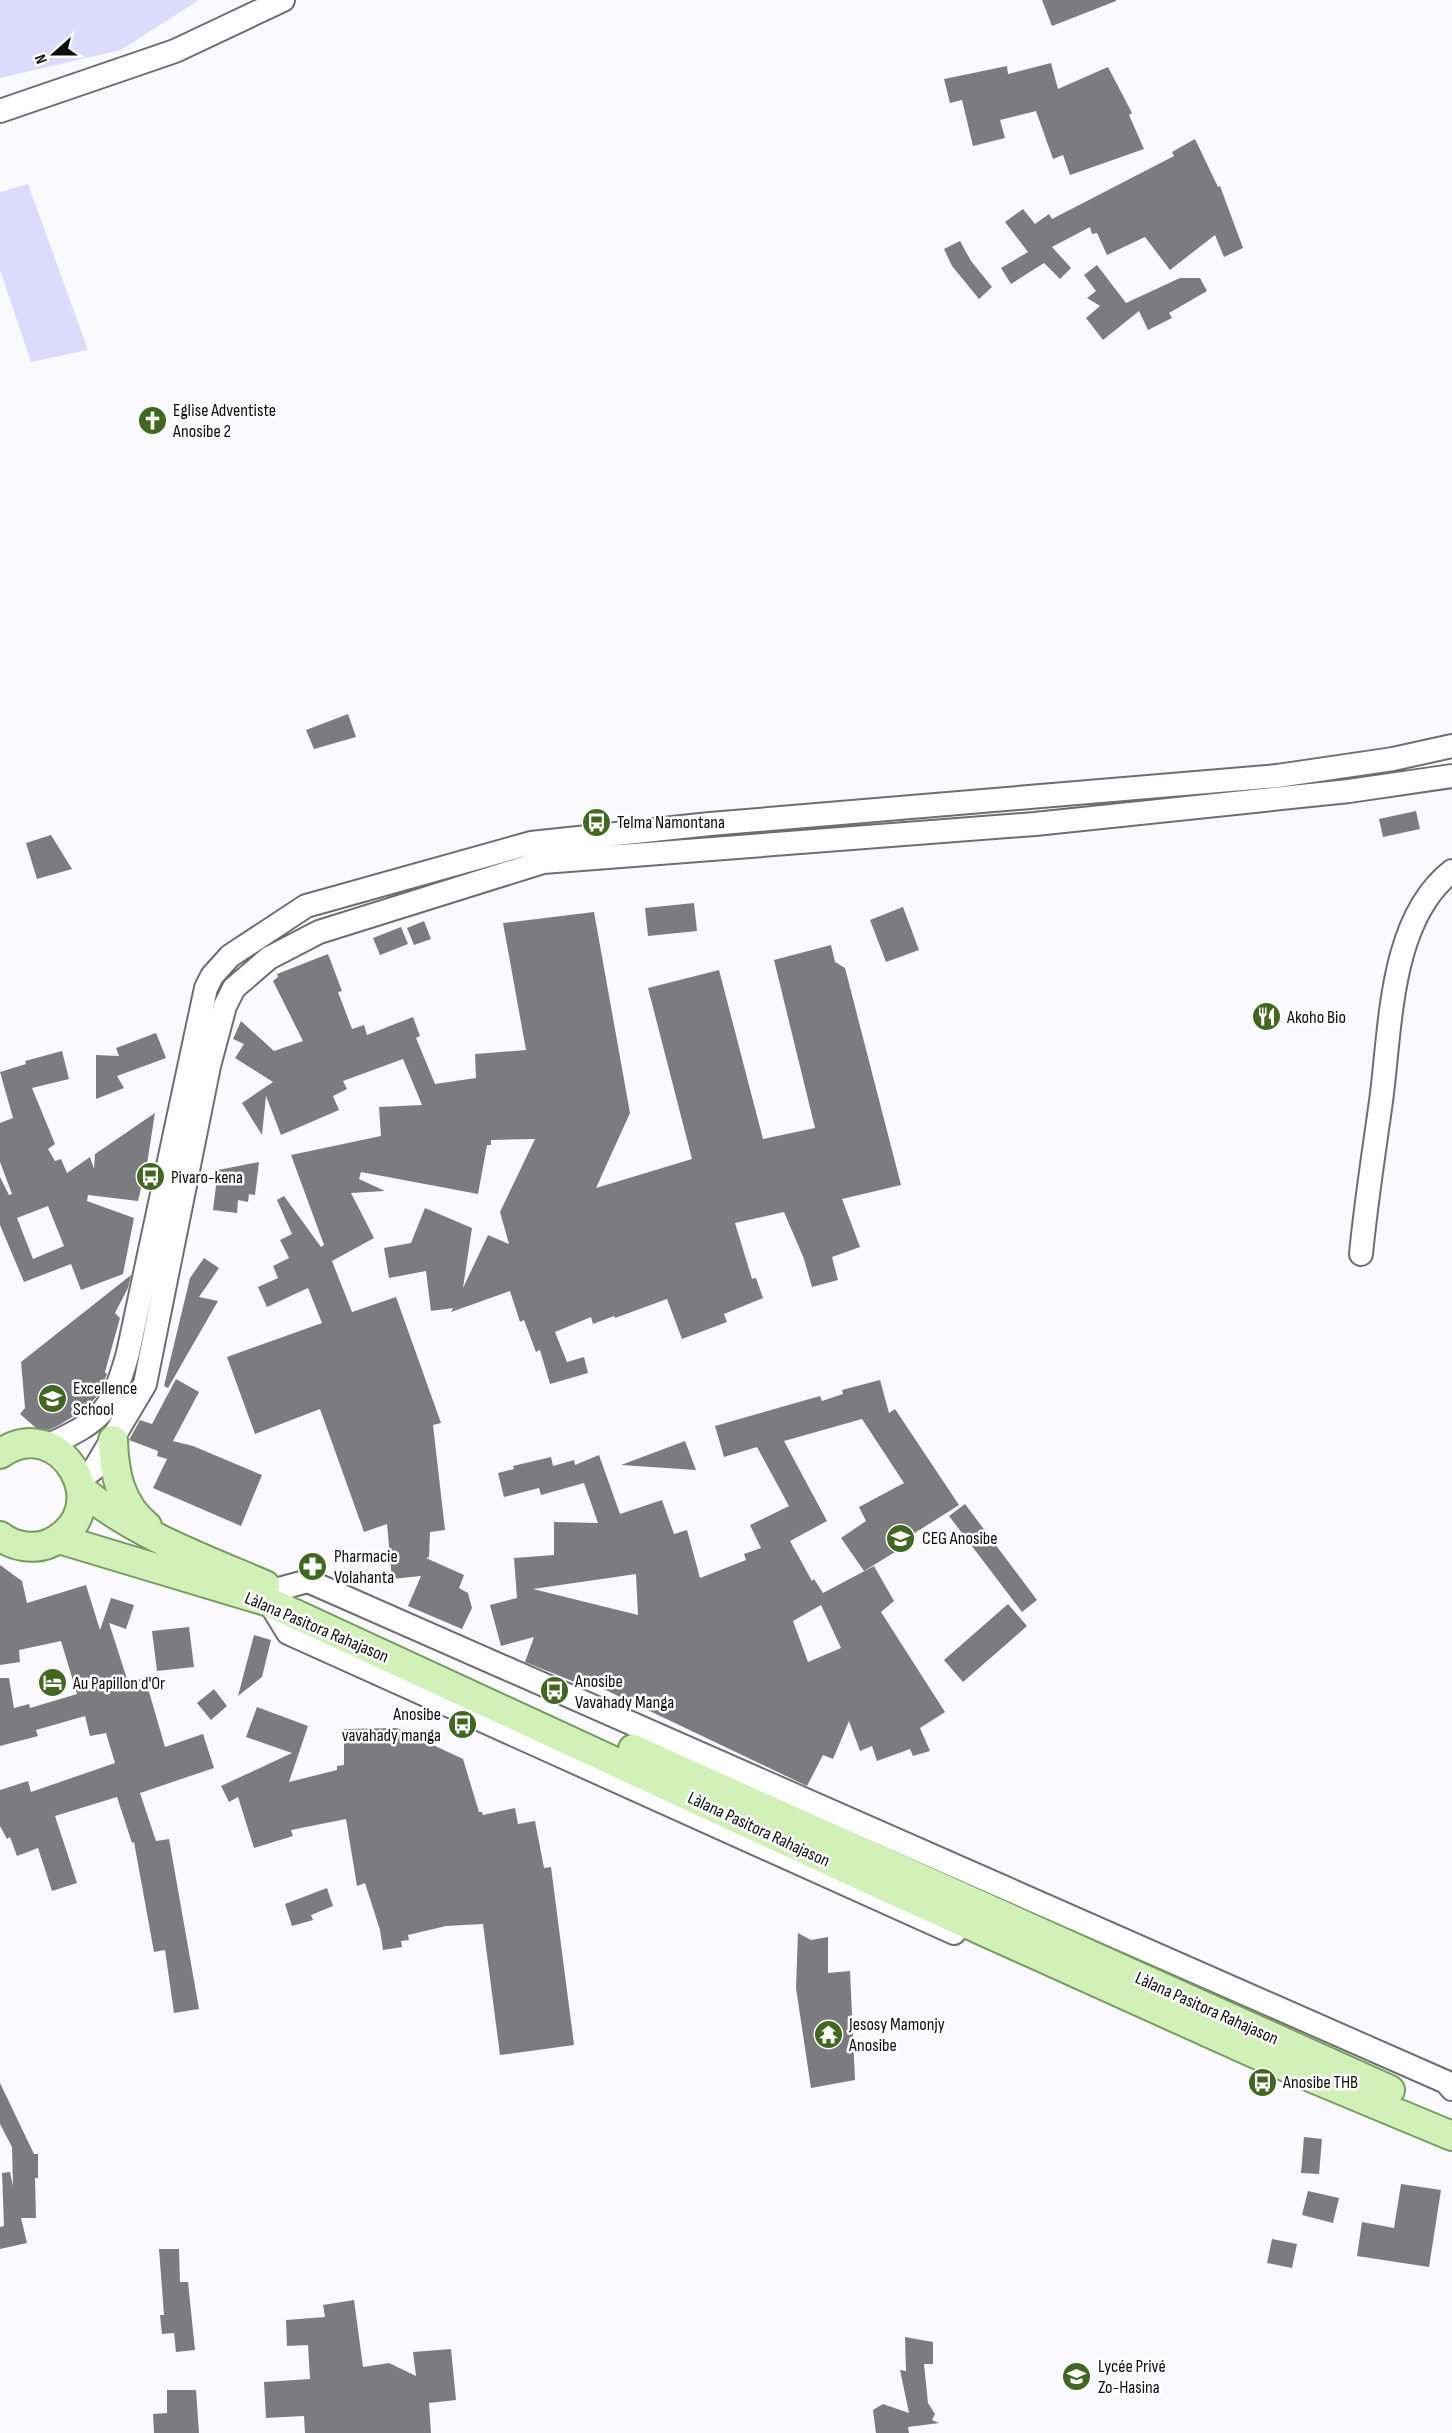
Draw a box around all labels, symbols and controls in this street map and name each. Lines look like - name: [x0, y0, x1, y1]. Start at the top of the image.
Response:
- north arrow: [24, 24, 84, 84]
- text: N: [31, 51, 52, 66]
- place label: Eglise Adventiste Anosibe 2: [172, 400, 276, 442]
- church icon: Eglise Adventiste Anosibe 2: [136, 404, 168, 436]
- bus stop icon: Telma Namontana: [580, 806, 612, 838]
- place label: Telma Namontana: [617, 812, 725, 833]
- restaurant icon: Akoho Bio: [1250, 1001, 1282, 1033]
- place label: Akoho Bio: [1286, 1007, 1346, 1028]
- bus stop icon: Pivaro-kena: [134, 1161, 166, 1193]
- place label: Pivaro-kena: [171, 1167, 243, 1188]
- place label: Excellence School: [73, 1378, 137, 1420]
- school or university icon: Excellence School: [36, 1382, 68, 1414]
- school or university icon: CEG Anosibe: [885, 1522, 917, 1554]
- place label: CEG Anosibe: [922, 1528, 998, 1549]
- place label: Pharmacie Volahanta: [334, 1546, 398, 1588]
- pharmacy icon: Pharmacie Volahanta: [297, 1550, 329, 1582]
- street label: Làlana Pasitora Rahajason: [242, 1588, 392, 1667]
- hotel icon: Au Papillon d'Or: [36, 1667, 68, 1699]
- place label: Anosibe Vavahady Manga: [574, 1671, 674, 1713]
- place label: Au Papillon d'Or: [72, 1673, 165, 1694]
- bus stop icon: Anosibe Vavahady Manga: [538, 1675, 570, 1707]
- place label: Anosibe vavahady manga: [342, 1704, 441, 1746]
- bus stop icon: Anosibe vavahady manga: [446, 1708, 478, 1740]
- street label: Làlana Pasitora Rahajason: [684, 1787, 833, 1872]
- street label: Làlana Pasitora Rahajason: [1132, 1967, 1282, 2049]
- place label: Jesosy Mamonjy Anosibe: [848, 2014, 945, 2056]
- temple icon: Jesosy Mamonjy Anosibe: [812, 2018, 844, 2050]
- bus stop icon: Anosibe THB: [1246, 2066, 1278, 2098]
- place label: Anosibe THB: [1282, 2072, 1358, 2093]
- place label: Lycée Privé Zo-Hasina: [1098, 2356, 1166, 2398]
- school or university icon: Lycée Privé Zo-Hasina: [1061, 2360, 1093, 2392]

